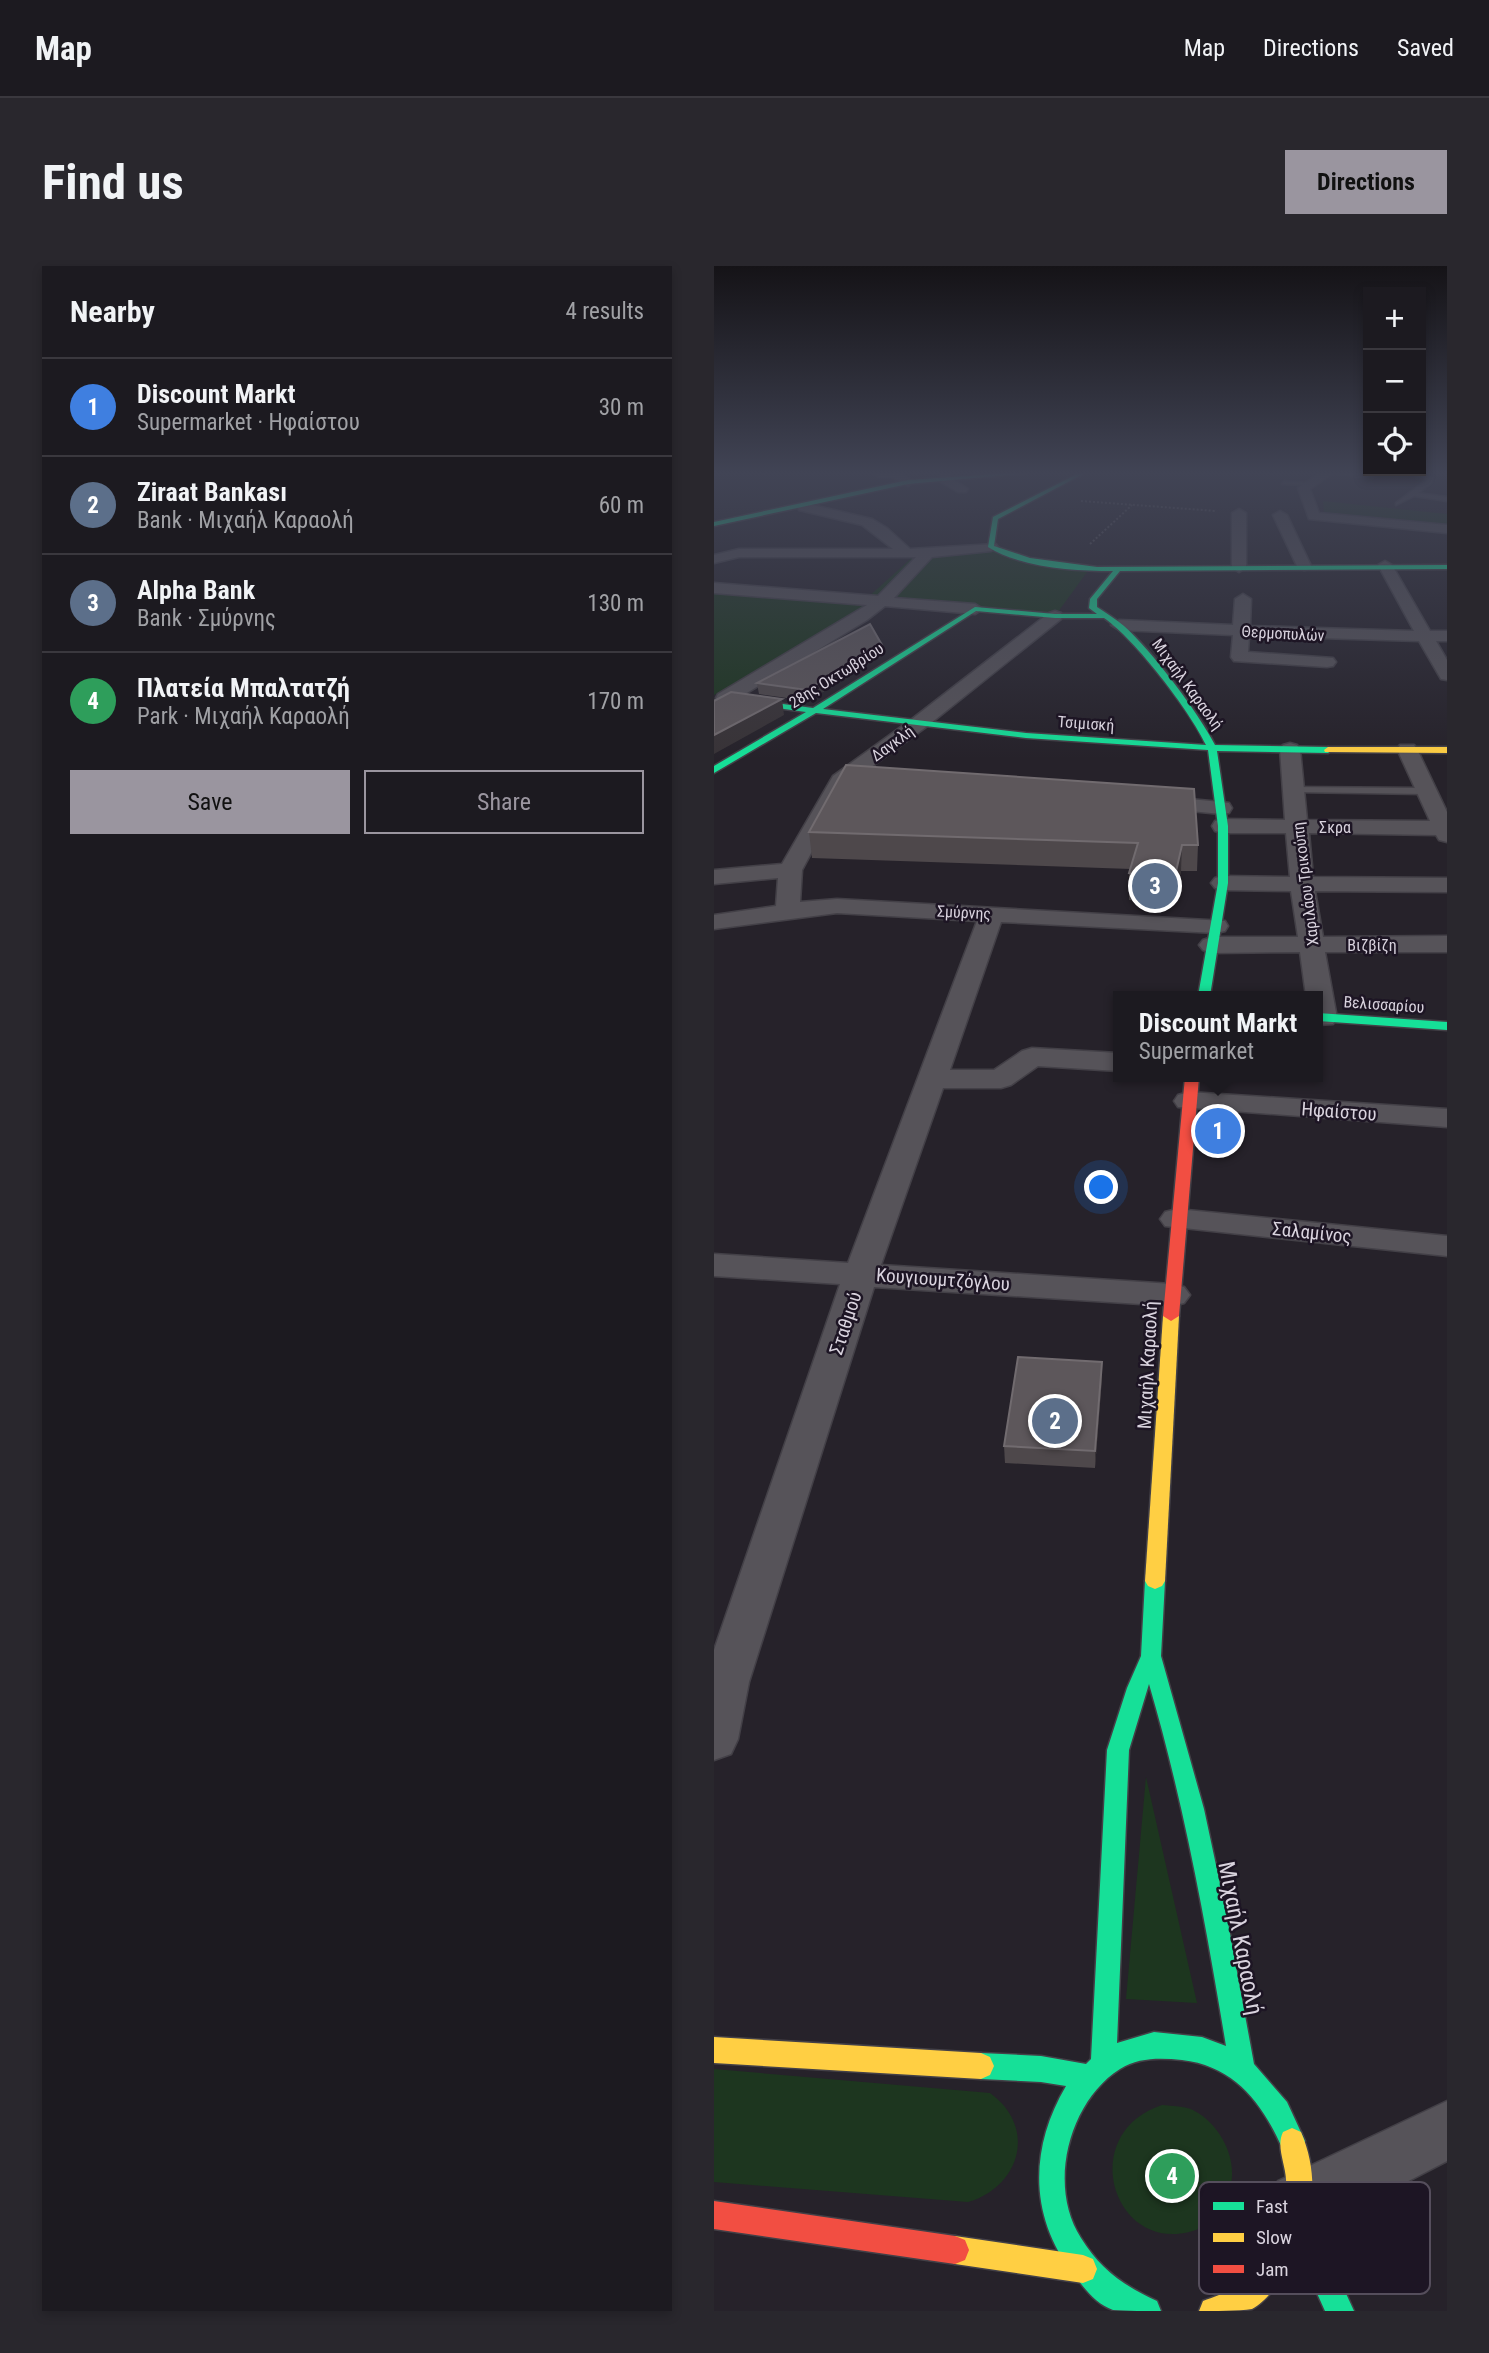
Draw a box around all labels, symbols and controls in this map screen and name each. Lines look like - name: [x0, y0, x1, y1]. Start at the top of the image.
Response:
- text: Map: [35, 29, 92, 68]
- text: Map: [1184, 34, 1225, 62]
- text: Directions: [1263, 34, 1359, 62]
- text: Saved: [1397, 34, 1454, 62]
- button: Directions: [1285, 150, 1447, 214]
- text: Find us: [42, 154, 184, 211]
- map controls: [1363, 287, 1426, 476]
- button: +: [1363, 287, 1426, 350]
- text: Nearby: [70, 294, 155, 329]
- text: 4 results: [566, 298, 644, 325]
- button: −: [1363, 350, 1426, 413]
- text: Discount Markt: [137, 379, 295, 409]
- text: 1: [87, 394, 99, 421]
- text: 30 m: [599, 394, 644, 421]
- text: Supermarket · Ηφαίστου: [137, 409, 360, 436]
- button: locate: [1363, 413, 1426, 476]
- text: Ziraat Bankası: [137, 477, 287, 507]
- text: 2: [87, 492, 99, 519]
- text: 60 m: [599, 492, 644, 519]
- text: Bank · Μιχαήλ Καραολή: [137, 507, 354, 534]
- text: Alpha Bank: [137, 575, 255, 605]
- text: 3: [87, 590, 99, 617]
- text: 130 m: [587, 590, 644, 617]
- text: Bank · Σμύρνης: [137, 605, 276, 632]
- street label: Θερμοπυλών: [1241, 622, 1325, 645]
- street label: Μιχαήλ Καραολή: [1148, 635, 1227, 734]
- street label: 28ης Οκτωβρίου: [785, 639, 887, 712]
- text: Πλατεία Μπαλτατζή: [137, 673, 350, 703]
- text: 4: [87, 688, 99, 715]
- text: 170 m: [587, 688, 644, 715]
- text: Park · Μιχαήλ Καραολή: [137, 703, 350, 730]
- street label: Τσιμισκή: [1057, 712, 1115, 735]
- street label: Δαγκλή: [867, 721, 917, 765]
- button: Save: [70, 770, 350, 834]
- button: Share: [364, 770, 644, 834]
- street label: Σκρα: [1319, 818, 1351, 837]
- street label: Χαριλάου Τρικούπη: [1288, 821, 1323, 947]
- pin: 3: [1132, 860, 1178, 912]
- street label: Σμύρνης: [937, 902, 991, 923]
- street label: Βιζβίζη: [1347, 936, 1397, 955]
- popup: [1113, 991, 1323, 1082]
- street label: Βελισσαρίου: [1343, 992, 1425, 1017]
- text: Discount Markt: [1139, 1008, 1297, 1038]
- text: Supermarket: [1139, 1038, 1254, 1065]
- street label: Ηφαίστου: [1301, 1097, 1377, 1126]
- pin: 1: [1195, 1105, 1241, 1157]
- your location: [1084, 1170, 1118, 1204]
- street label: Σαλαμίνος: [1271, 1217, 1353, 1248]
- street label: Κουγιουμτζόγλου: [875, 1263, 1011, 1296]
- street label: Σταθμού: [824, 1289, 866, 1358]
- street label: Μιχαήλ Καραολή: [1133, 1300, 1162, 1430]
- pin: 2: [1032, 1395, 1078, 1447]
- street label: Μιχαήλ Καραολή: [1212, 1859, 1269, 2017]
- pin: 4: [1149, 2150, 1195, 2202]
- legend: [1199, 2182, 1430, 2294]
- text: Fast: [1256, 2195, 1288, 2218]
- text: Slow: [1256, 2226, 1292, 2249]
- text: Jam: [1256, 2258, 1289, 2281]

